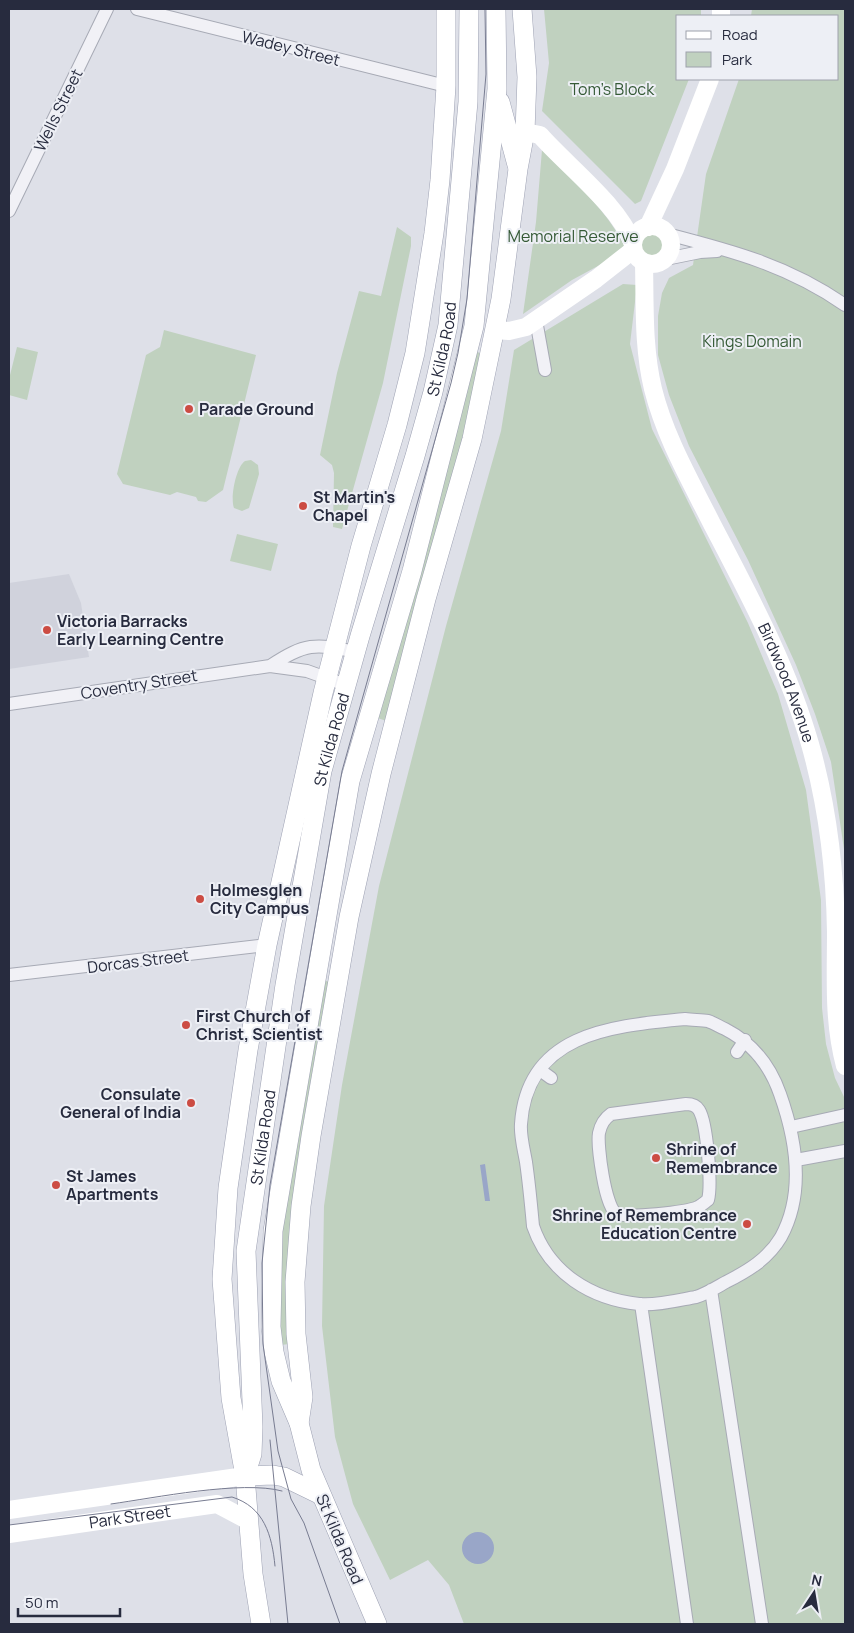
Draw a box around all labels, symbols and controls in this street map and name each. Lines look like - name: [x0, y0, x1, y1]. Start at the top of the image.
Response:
- legend: [676, 15, 839, 80]
- text: Road: [722, 24, 758, 45]
- street label: Wadey Street: [240, 25, 342, 71]
- text: Park: [722, 49, 752, 70]
- street label: Wells Street: [29, 65, 87, 155]
- park label: Tom's Block: [570, 78, 655, 100]
- park label: Memorial Reserve: [508, 225, 639, 247]
- street label: St Kilda Road: [421, 301, 461, 398]
- park label: Kings Domain: [702, 330, 802, 352]
- place label: Parade Ground: [199, 398, 314, 420]
- marker: Parade Ground: [183, 403, 195, 415]
- place label: St Martin's Chapel: [313, 486, 396, 526]
- marker: St Martin's Chapel: [297, 500, 309, 512]
- place label: Victoria Barracks Early Learning Centre: [57, 610, 224, 650]
- street label: Birdwood Avenue: [753, 619, 820, 745]
- marker: Victoria Barracks Early Learning Centre: [41, 624, 53, 636]
- street label: Coventry Street: [79, 664, 199, 704]
- street label: St Kilda Road: [309, 690, 355, 788]
- place label: Holmesglen City Campus: [210, 879, 309, 919]
- marker: Holmesglen City Campus: [194, 893, 206, 905]
- street label: Dorcas Street: [86, 944, 190, 978]
- place label: First Church of Christ, Scientist: [196, 1005, 323, 1045]
- marker: First Church of Christ, Scientist: [180, 1019, 192, 1031]
- place label: Consulate General of India: [60, 1083, 181, 1123]
- street label: St Kilda Road: [245, 1088, 281, 1186]
- marker: Consulate General of India: [185, 1097, 197, 1109]
- place label: Shrine of Remembrance: [666, 1138, 778, 1178]
- marker: Shrine of Remembrance: [650, 1152, 662, 1164]
- place label: St James Apartments: [66, 1165, 159, 1205]
- marker: St James Apartments: [50, 1179, 62, 1191]
- place label: Shrine of Remembrance Education Centre: [552, 1204, 737, 1244]
- marker: Shrine of Remembrance Education Centre: [741, 1218, 753, 1230]
- street label: St Kilda Road: [311, 1491, 369, 1587]
- street label: Park Street: [88, 1500, 172, 1533]
- north arrow: [789, 1568, 839, 1618]
- text: N: [810, 1569, 824, 1590]
- scale bar: [18, 1586, 120, 1618]
- text: 50 m: [25, 1592, 59, 1613]

